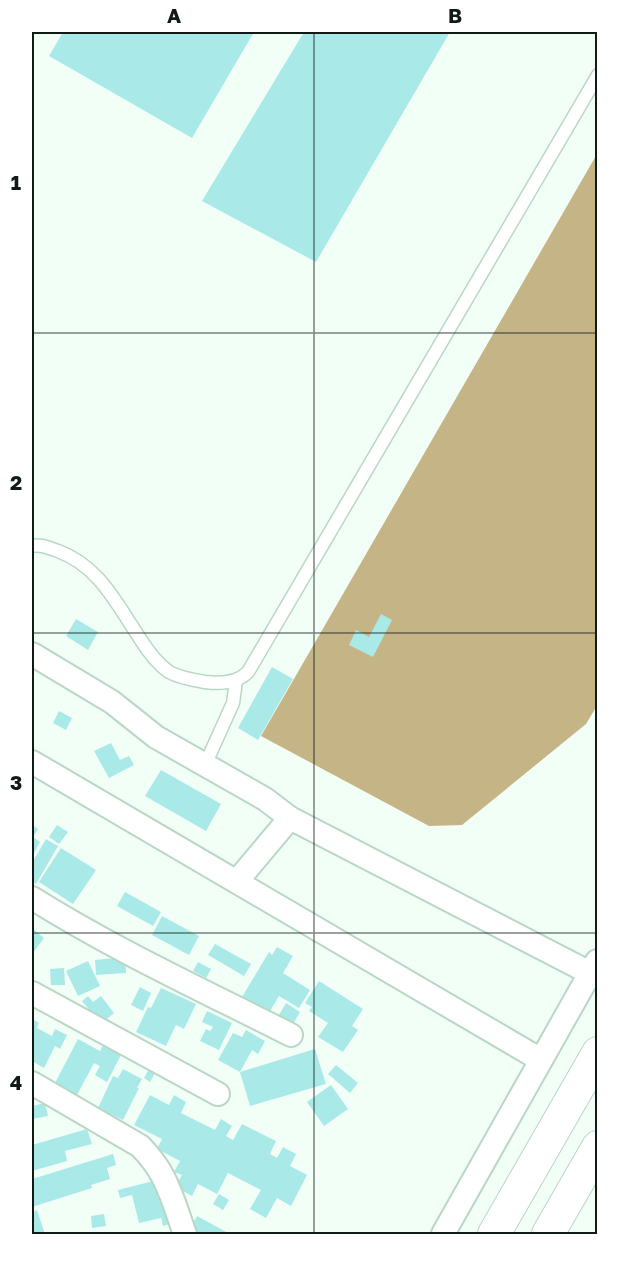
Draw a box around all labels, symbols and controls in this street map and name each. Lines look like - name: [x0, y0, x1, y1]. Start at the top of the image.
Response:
- text: A: [167, 3, 181, 27]
- text: B: [448, 3, 462, 27]
- text: 1: [11, 170, 21, 194]
- text: 2: [10, 470, 22, 494]
- text: 3: [10, 770, 22, 794]
- text: 4: [10, 1070, 22, 1094]

